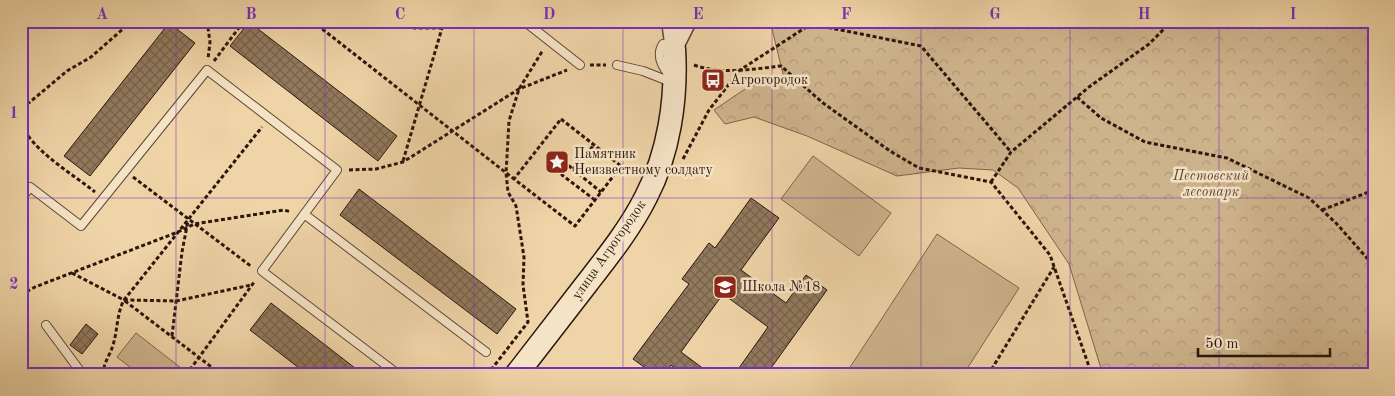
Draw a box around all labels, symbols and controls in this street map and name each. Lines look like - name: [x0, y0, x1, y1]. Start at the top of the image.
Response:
- text: A: [96, 7, 108, 23]
- text: B: [245, 7, 257, 23]
- text: C: [395, 7, 405, 23]
- text: D: [543, 7, 555, 23]
- text: E: [692, 7, 704, 23]
- text: F: [841, 7, 852, 23]
- text: G: [989, 7, 1001, 23]
- text: H: [1137, 7, 1151, 23]
- text: I: [1289, 7, 1297, 23]
- bus stop icon: Агрогородок: [700, 67, 726, 93]
- place label: Агрогородок: [730, 73, 808, 87]
- text: 1: [9, 106, 19, 122]
- place label: Памятник Неизвестному солдату: [574, 147, 713, 177]
- place icon: Памятник Неизвестному солдату: [544, 149, 570, 175]
- park label: Пестовский лесопарк: [1172, 169, 1249, 200]
- street label: улица Агрогородок: [570, 198, 648, 302]
- school or university icon: Школа №18: [712, 274, 738, 300]
- text: 2: [9, 277, 19, 293]
- place label: Школа №18: [742, 280, 820, 294]
- scale bar: [1198, 326, 1330, 358]
- text: 50 m: [1205, 337, 1239, 352]

